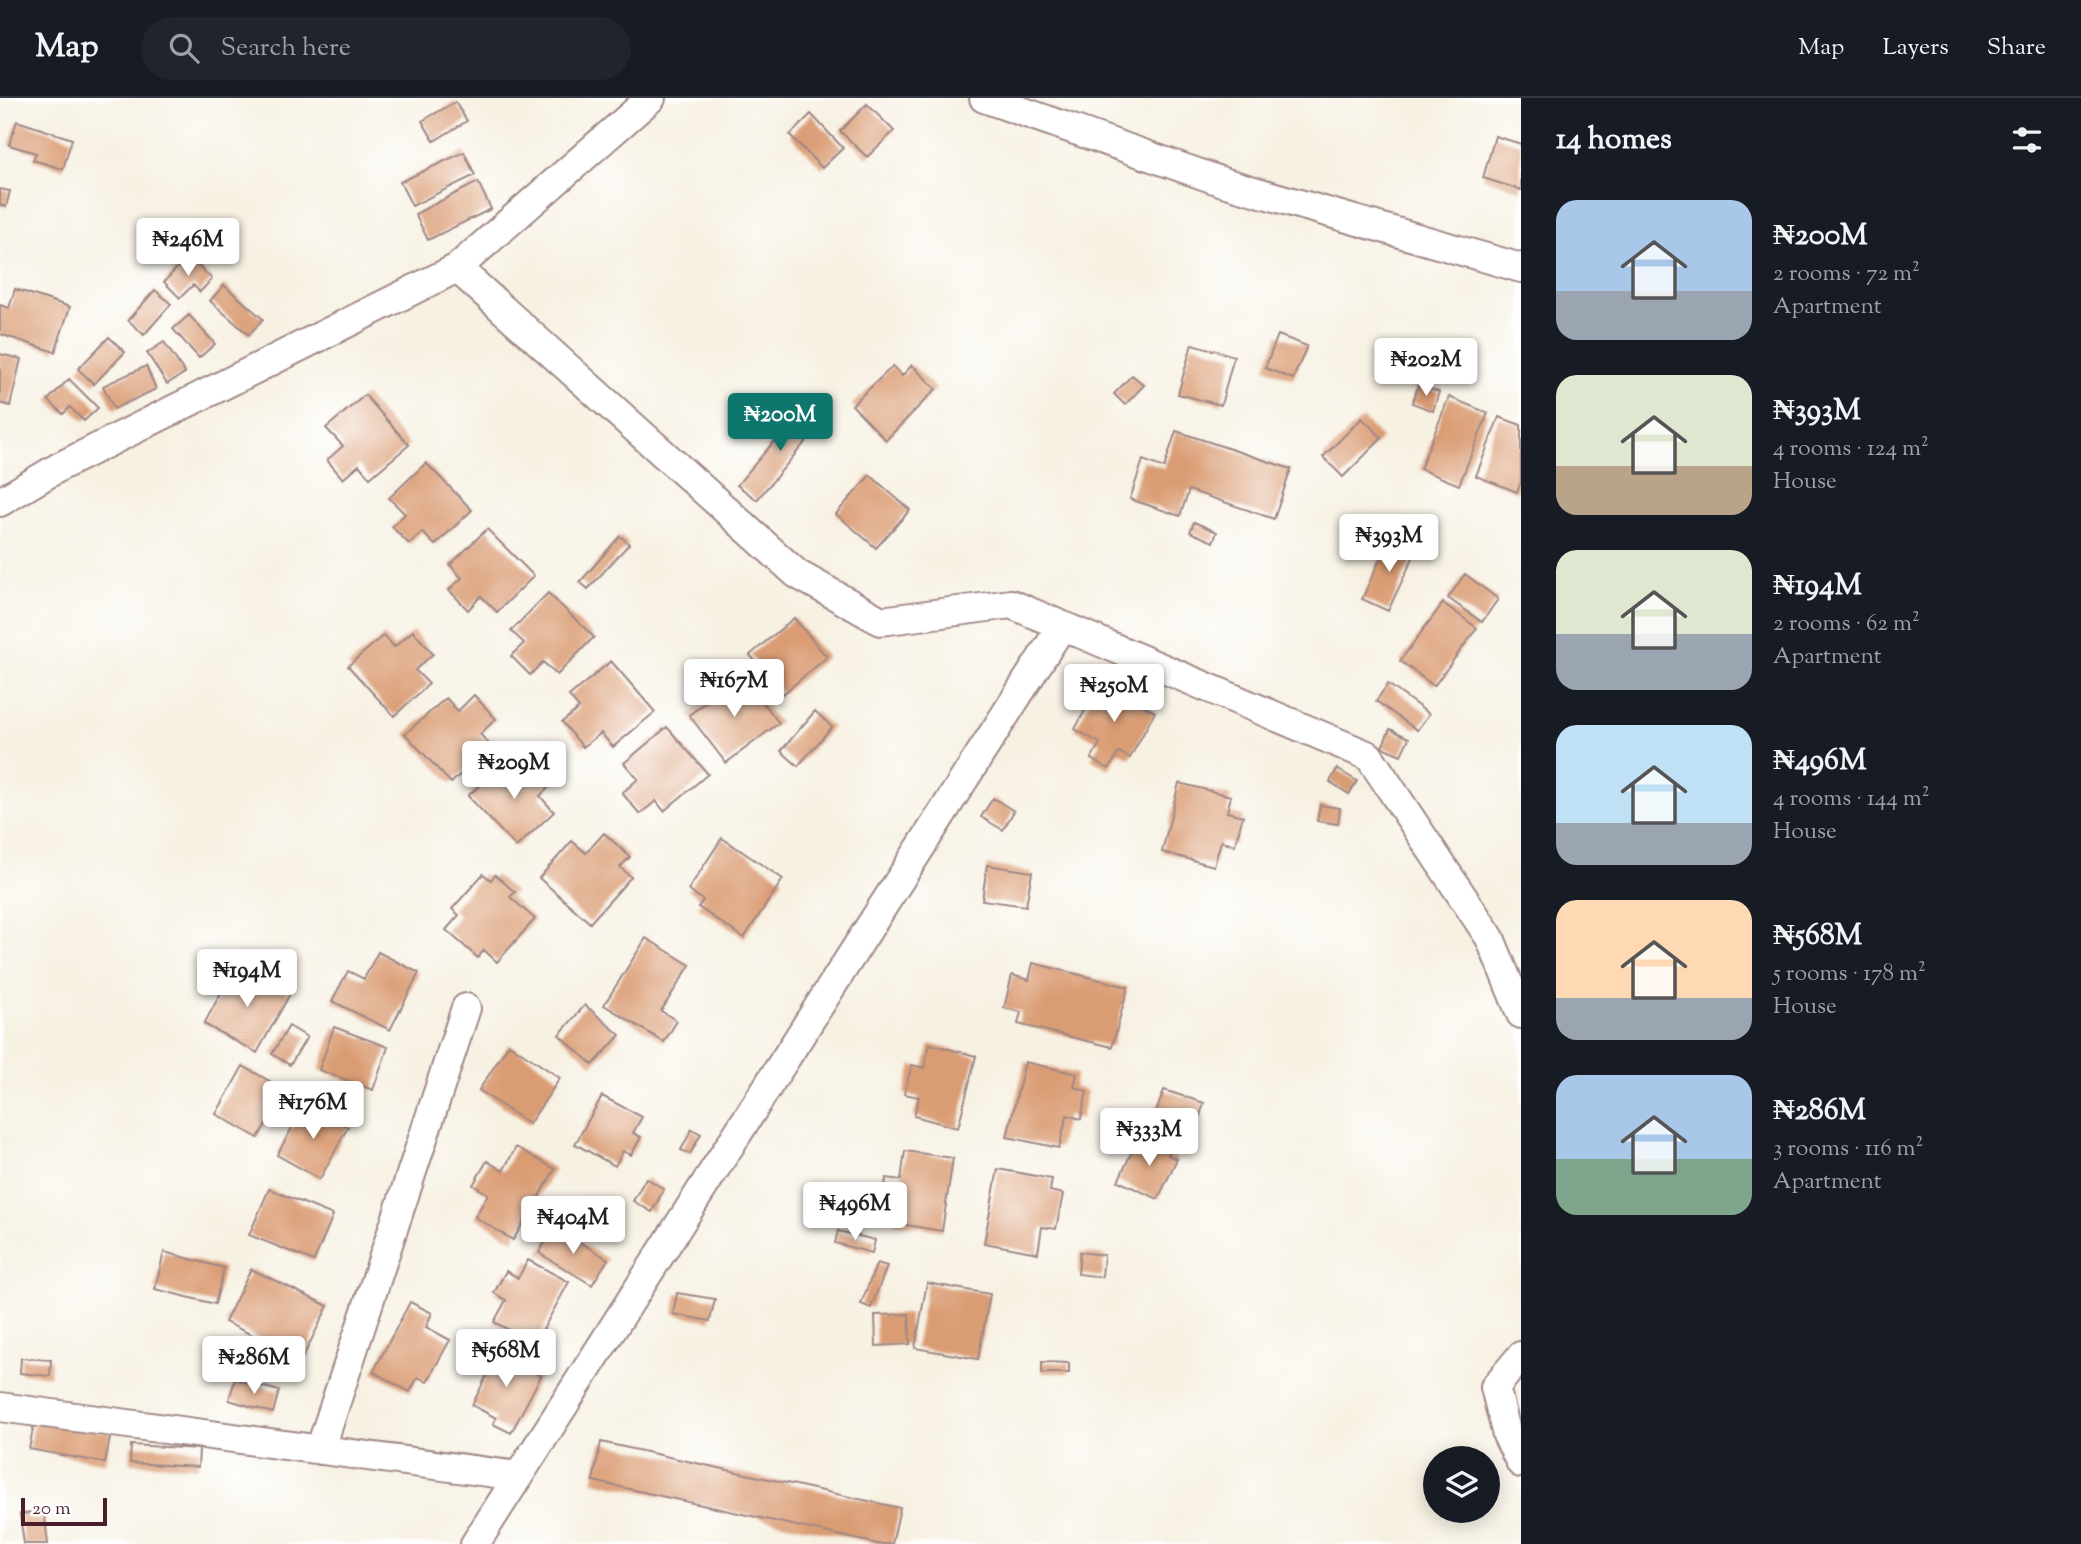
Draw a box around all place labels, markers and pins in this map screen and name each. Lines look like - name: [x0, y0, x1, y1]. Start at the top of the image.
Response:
- pin: ₦246M: [139, 218, 237, 278]
- pin: ₦202M: [1377, 338, 1475, 398]
- pin: ₦200M: [731, 394, 829, 453]
- pin: ₦393M: [1340, 514, 1438, 574]
- pin: ₦167M: [685, 660, 783, 719]
- pin: ₦250M: [1065, 664, 1163, 724]
- pin: ₦209M: [465, 742, 563, 801]
- pin: ₦194M: [198, 950, 296, 1009]
- pin: ₦176M: [264, 1082, 362, 1141]
- pin: ₦333M: [1100, 1108, 1198, 1168]
- pin: ₦496M: [806, 1182, 904, 1242]
- pin: ₦404M: [524, 1196, 622, 1256]
- pin: ₦568M: [457, 1330, 555, 1389]
- pin: ₦286M: [205, 1336, 303, 1396]

